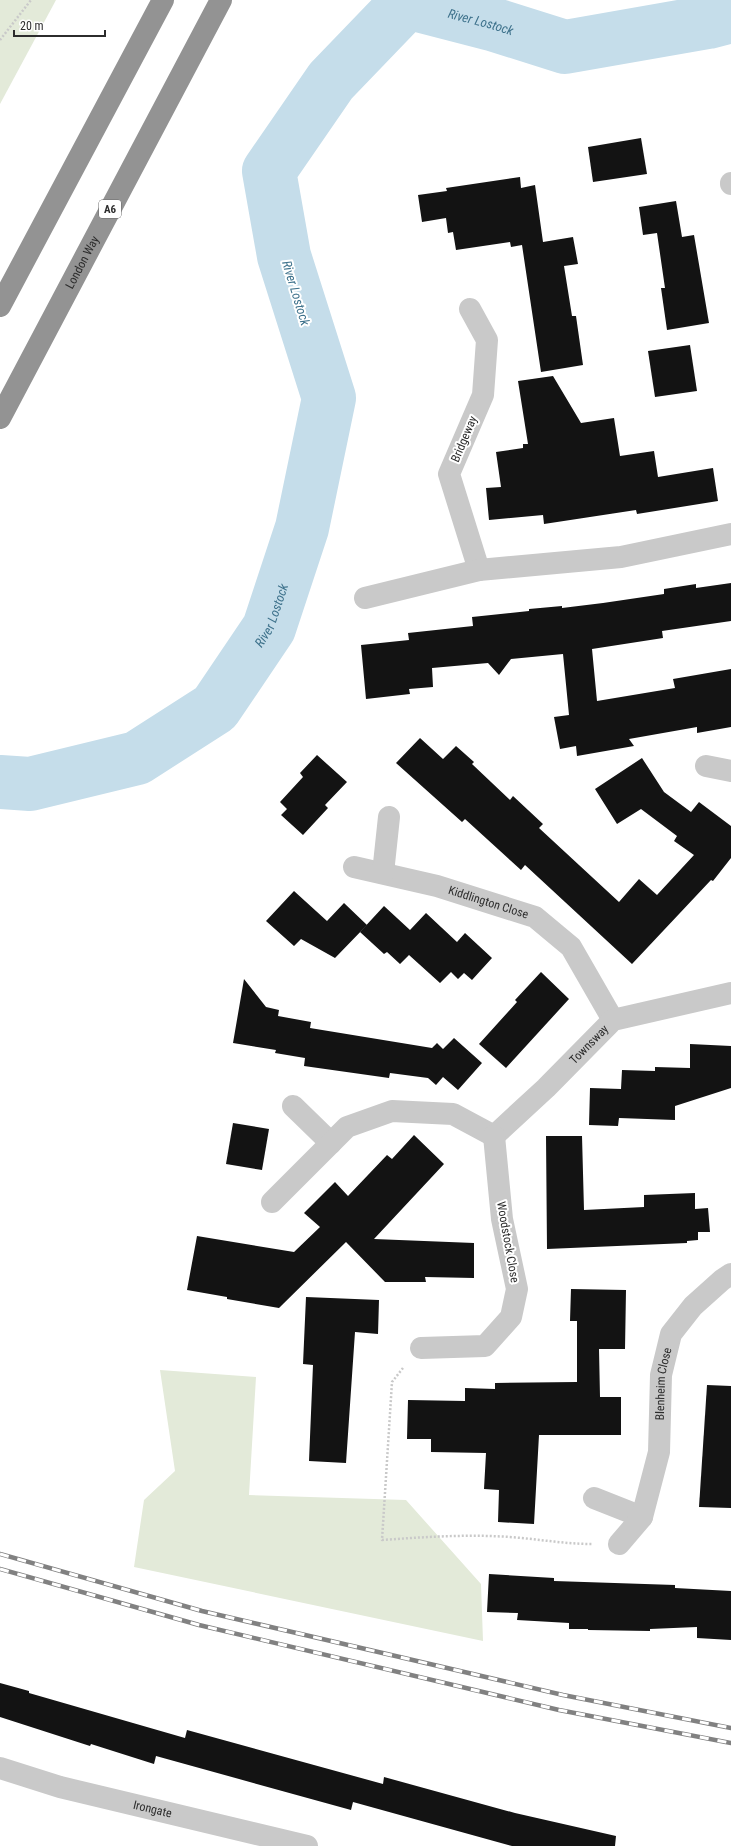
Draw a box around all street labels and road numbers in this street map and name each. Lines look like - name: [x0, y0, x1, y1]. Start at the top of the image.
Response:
- road number: A6: [99, 200, 121, 218]
- street label: London Way: [63, 234, 102, 291]
- street label: Bridgeway: [448, 414, 480, 464]
- street label: Kiddlington Close: [447, 883, 531, 922]
- street label: Townsway: [567, 1022, 611, 1067]
- street label: Woodstock Close: [494, 1200, 522, 1284]
- street label: Blenheim Close: [653, 1346, 675, 1421]
- street label: Irongate: [132, 1798, 174, 1821]

